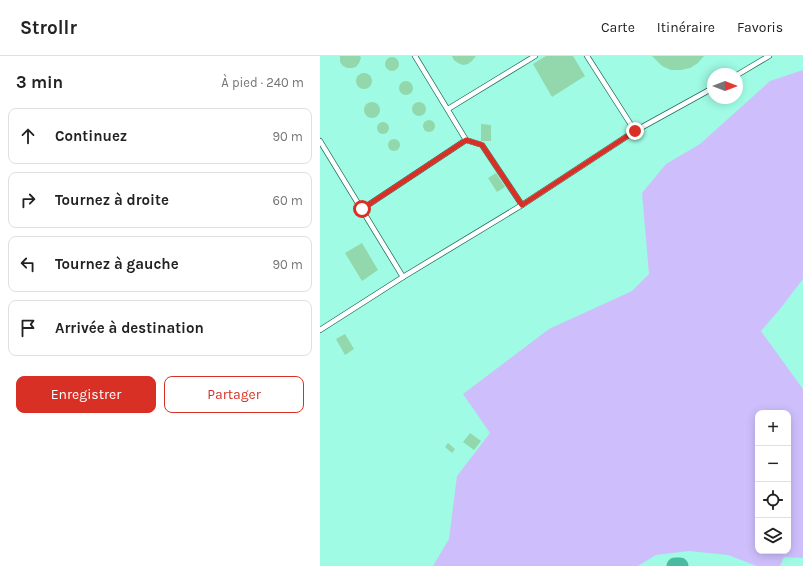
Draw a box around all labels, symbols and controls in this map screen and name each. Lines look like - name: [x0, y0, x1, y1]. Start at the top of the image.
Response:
- text: Strollr: [20, 17, 77, 39]
- text: Carte: [601, 19, 635, 36]
- text: Itinéraire: [657, 19, 715, 36]
- text: Favoris: [737, 19, 783, 36]
- north arrow: [707, 68, 743, 104]
- text: 3 min: [16, 72, 63, 92]
- text: À pied · 240 m: [221, 75, 304, 90]
- route end: [626, 122, 644, 140]
- icon: ahead: [17, 125, 39, 147]
- text: Continuez: [55, 127, 127, 145]
- text: 90 m: [272, 129, 303, 144]
- icon: right: [17, 189, 39, 211]
- text: Tournez à droite: [55, 191, 169, 209]
- text: 60 m: [273, 193, 303, 208]
- route start: [353, 200, 371, 218]
- icon: left: [17, 253, 39, 275]
- text: Tournez à gauche: [55, 255, 179, 273]
- text: 90 m: [272, 257, 303, 272]
- icon: arrive: [17, 317, 39, 339]
- text: Arrivée à destination: [55, 319, 204, 337]
- button: Enregistrer: [16, 376, 156, 413]
- button: Partager: [164, 376, 304, 413]
- map controls: [755, 410, 791, 554]
- button: +: [755, 410, 791, 446]
- button: −: [755, 446, 791, 482]
- button: locate: [755, 482, 791, 518]
- button: layers: [755, 518, 791, 554]

